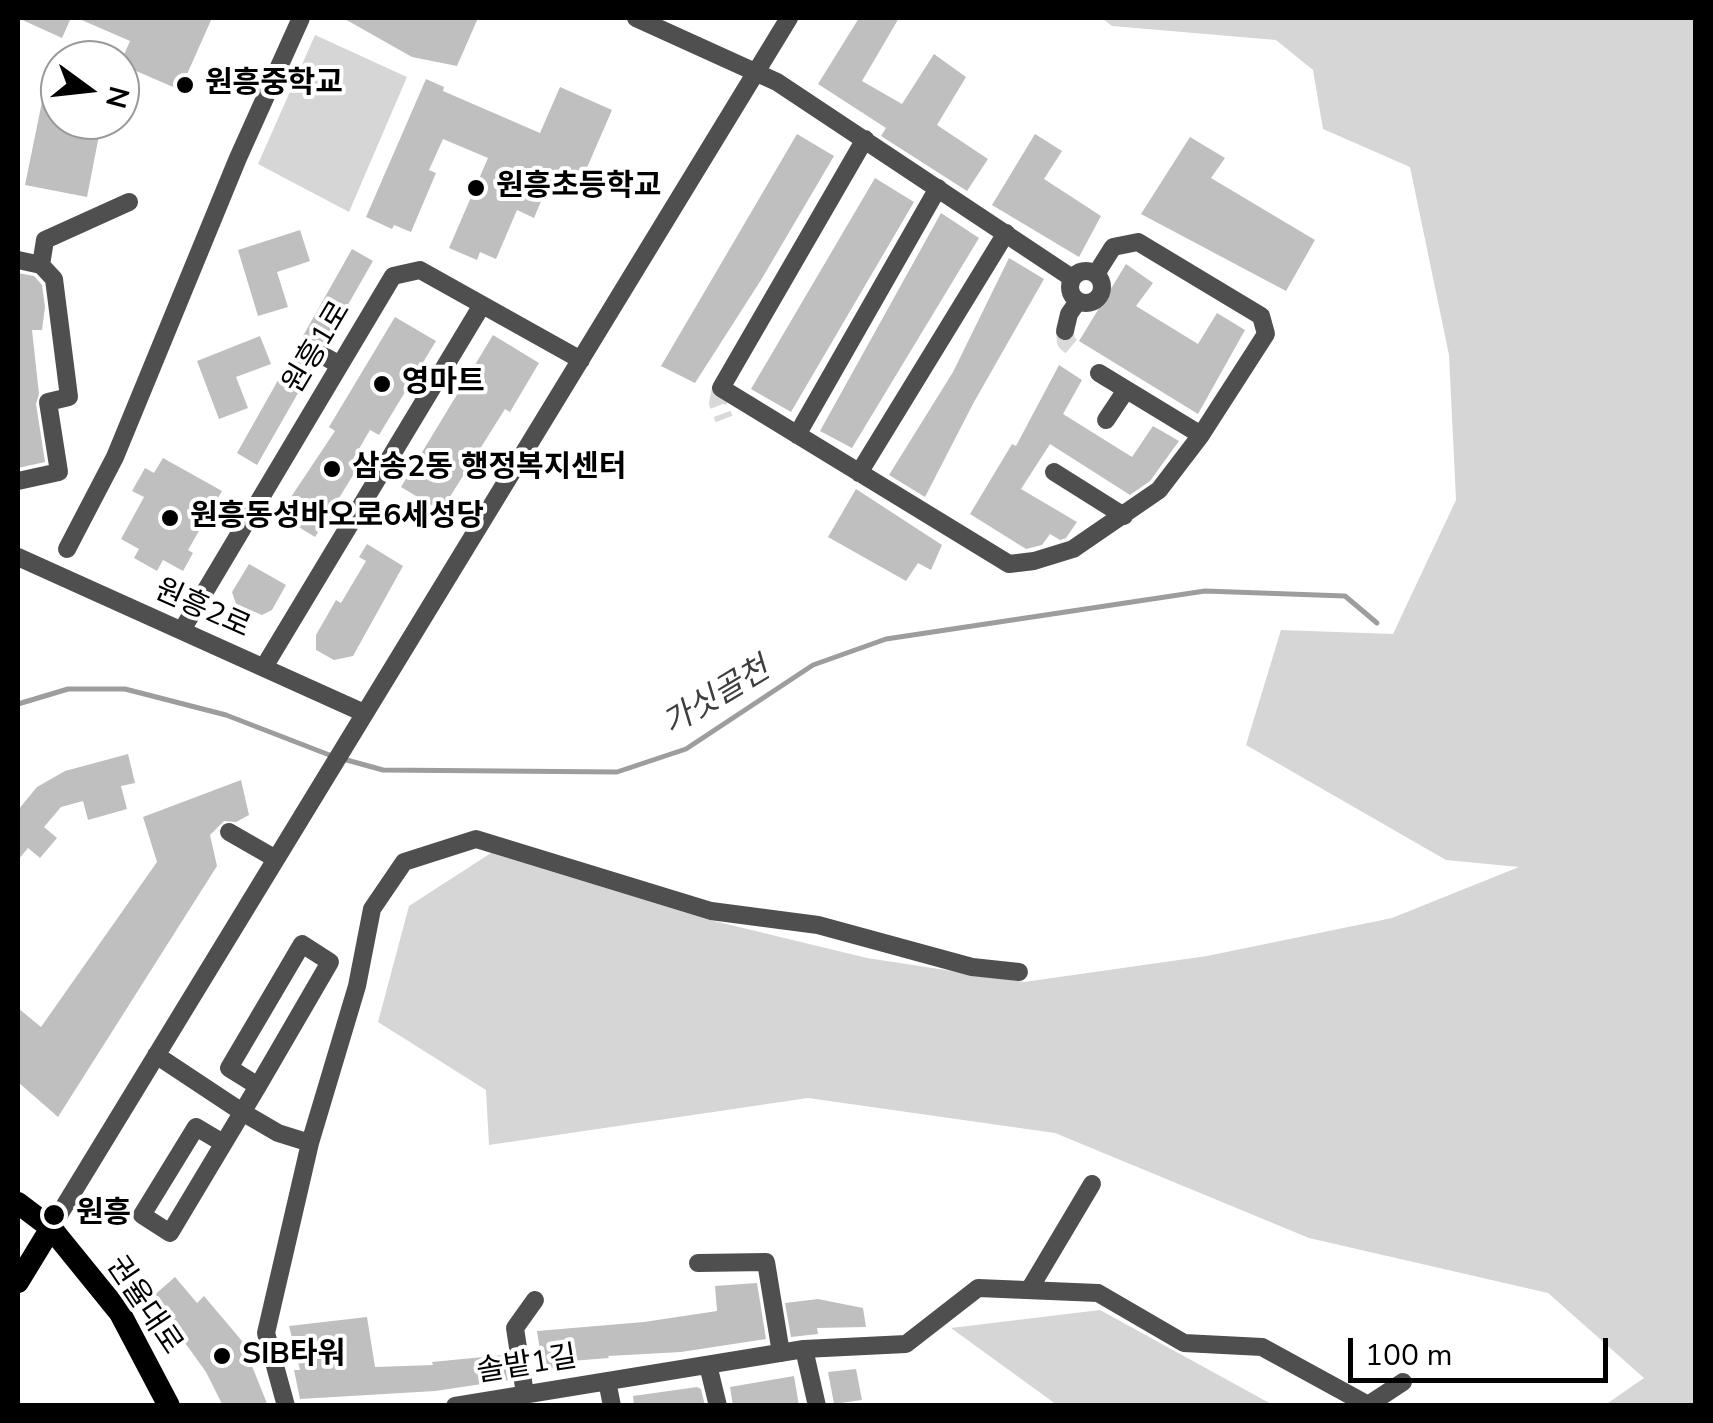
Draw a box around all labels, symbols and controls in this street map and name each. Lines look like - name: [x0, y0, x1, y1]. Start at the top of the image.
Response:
- north arrow: [40, 40, 140, 140]
- place label: 원흥중학교: [205, 67, 343, 103]
- marker: 원흥중학교: [174, 74, 196, 96]
- text: N: [96, 82, 138, 112]
- place label: 원흥초등학교: [496, 170, 662, 206]
- marker: 원흥초등학교: [465, 177, 487, 199]
- street label: 원흥1로: [277, 296, 359, 400]
- place label: 영마트: [402, 366, 485, 402]
- marker: 영마트: [371, 373, 393, 395]
- place label: 삼송2동 행정복지센터: [352, 451, 626, 487]
- marker: 삼송2동 행정복지센터: [321, 458, 343, 480]
- place label: 원흥동성바오로6세성당: [190, 500, 484, 536]
- marker: 원흥동성바오로6세성당: [159, 507, 181, 529]
- street label: 원흥2로: [149, 573, 255, 647]
- water label: 가싯골천: [657, 651, 777, 745]
- place label: 원흥: [76, 1197, 131, 1233]
- marker: 원흥: [41, 1202, 67, 1228]
- street label: 권율대로: [97, 1250, 189, 1362]
- scale bar: [1353, 1318, 1613, 1380]
- text: 100 m: [1365, 1335, 1452, 1376]
- place label: SIB타워: [242, 1338, 345, 1374]
- street label: 솔밭1길: [474, 1340, 580, 1392]
- marker: SIB타워: [211, 1345, 233, 1367]

